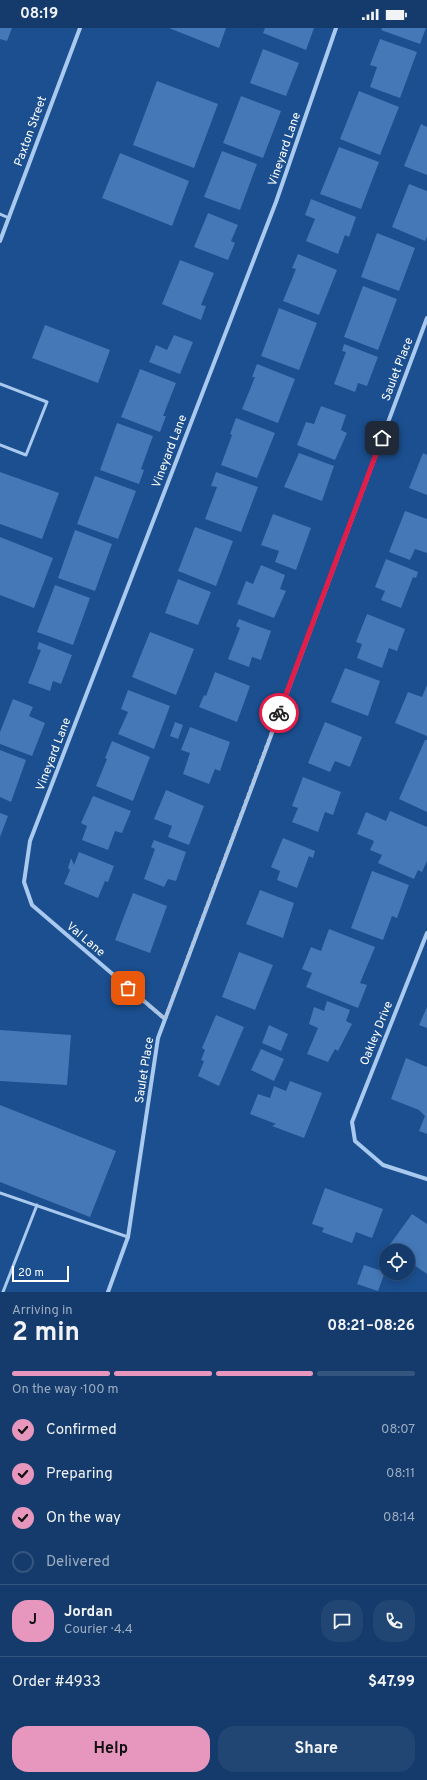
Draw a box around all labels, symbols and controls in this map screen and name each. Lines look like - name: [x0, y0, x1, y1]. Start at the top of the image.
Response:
- text: 08:19: [20, 5, 58, 24]
- street label: Paxton Street: [11, 94, 51, 169]
- street label: Vineyard Lane: [265, 110, 305, 188]
- street label: Saulet Place: [378, 335, 417, 403]
- street label: Vineyard Lane: [149, 412, 191, 490]
- pin: [365, 421, 399, 455]
- icon: home: [371, 427, 393, 449]
- courier: [259, 693, 299, 733]
- icon: bike: [268, 702, 290, 724]
- street label: Vineyard Lane: [33, 715, 75, 793]
- street label: Val Lane: [63, 919, 108, 961]
- pin: [111, 971, 145, 1005]
- icon: bag: [117, 977, 139, 999]
- street label: Oakley Drive: [357, 999, 397, 1068]
- street label: Saulet Place: [132, 1036, 158, 1104]
- map controls: [379, 1244, 415, 1280]
- button: locate: [379, 1244, 415, 1280]
- scale bar: [12, 1264, 69, 1283]
- text: 20 m: [18, 1266, 44, 1280]
- text: Arriving in: [12, 1303, 73, 1319]
- text: 2 min: [12, 1317, 80, 1350]
- text: 08:21–08:26: [327, 1317, 415, 1336]
- text: On the way · 100 m: [12, 1382, 119, 1398]
- icon: check: [12, 1419, 34, 1441]
- text: Confirmed: [46, 1421, 117, 1440]
- text: 08:07: [381, 1422, 415, 1438]
- icon: check: [12, 1463, 34, 1485]
- text: Preparing: [46, 1465, 113, 1484]
- text: 08:11: [386, 1466, 415, 1482]
- icon: check: [12, 1507, 34, 1529]
- text: On the way: [46, 1509, 121, 1528]
- text: 08:14: [383, 1510, 415, 1526]
- text: Delivered: [46, 1553, 110, 1572]
- button: chat: [321, 1600, 363, 1642]
- button: phone: [373, 1600, 415, 1642]
- text: Jordan: [64, 1603, 113, 1622]
- text: J: [29, 1611, 37, 1630]
- text: Courier · 4.4: [64, 1622, 133, 1638]
- text: Order #4933: [12, 1673, 101, 1692]
- text: $47.99: [368, 1673, 415, 1692]
- button: Help: [12, 1726, 210, 1772]
- button: Share: [218, 1726, 415, 1772]

